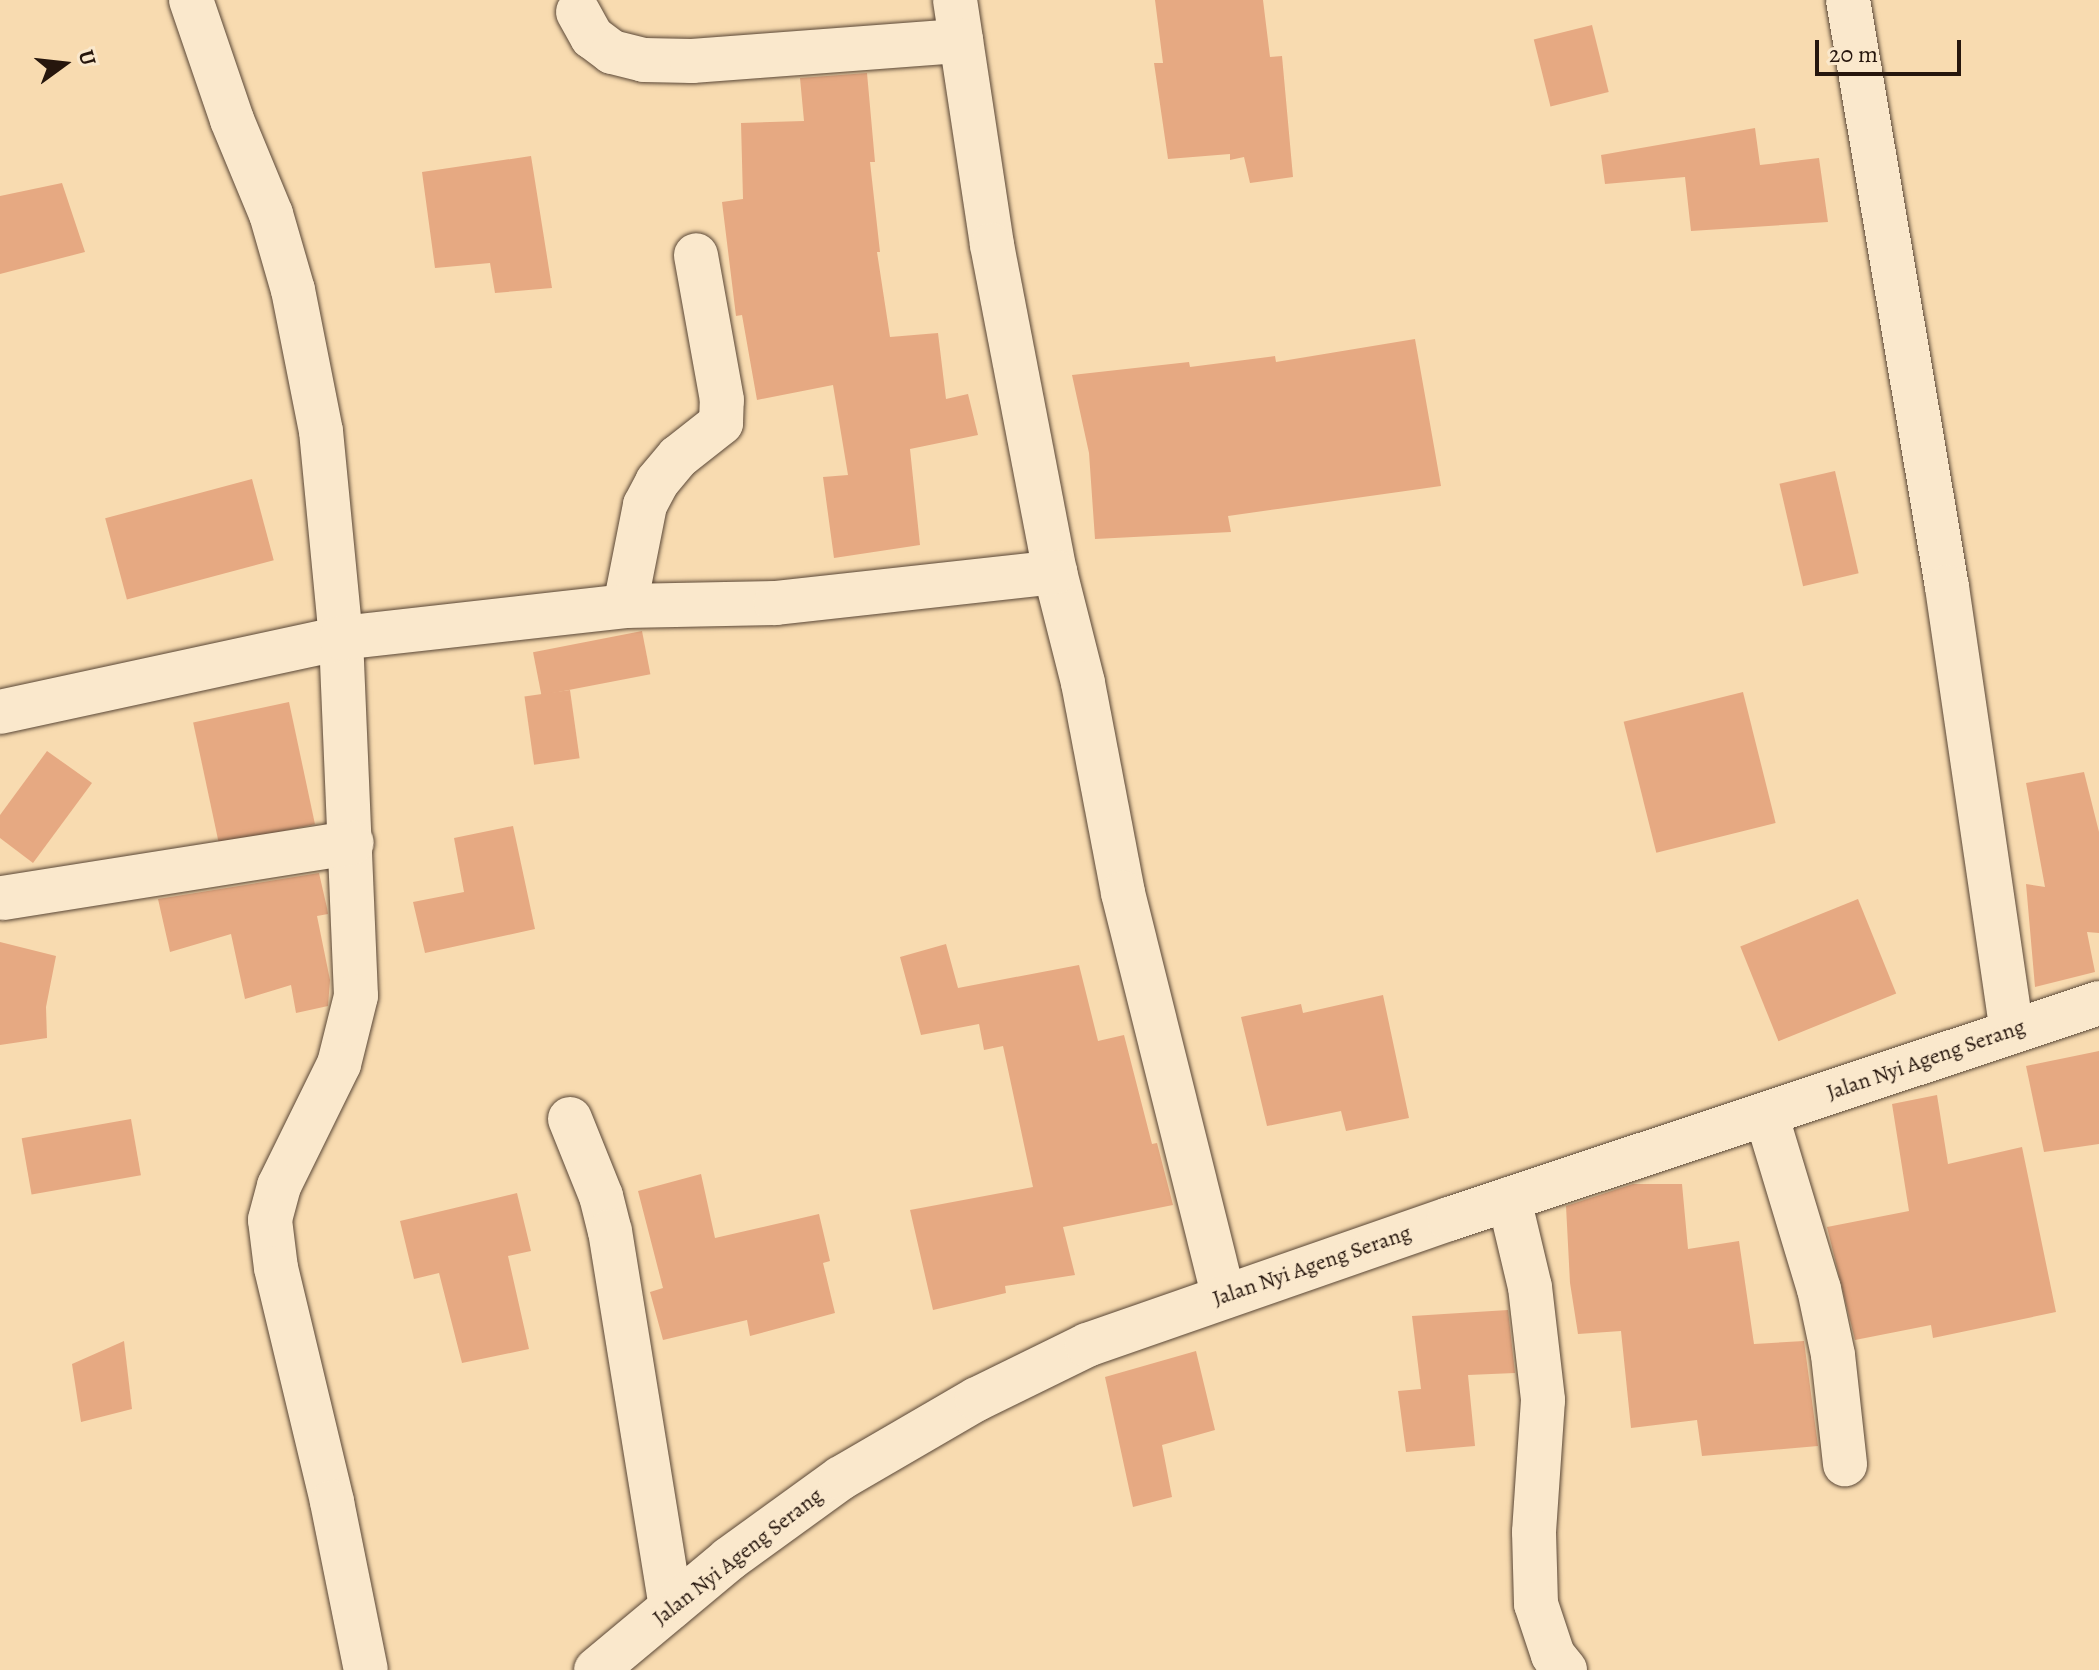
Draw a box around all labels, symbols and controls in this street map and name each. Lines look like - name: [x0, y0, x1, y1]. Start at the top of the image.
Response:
- north arrow: [24, 24, 104, 104]
- scale bar: [1819, 24, 1965, 74]
- text: 20 m: [1829, 38, 1878, 70]
- text: U: [71, 47, 104, 69]
- street label: Jalan Nyi Ageng Serang: [1823, 1014, 2029, 1106]
- street label: Jalan Nyi Ageng Serang: [1209, 1220, 1415, 1312]
- street label: Jalan Nyi Ageng Serang: [648, 1483, 828, 1631]

